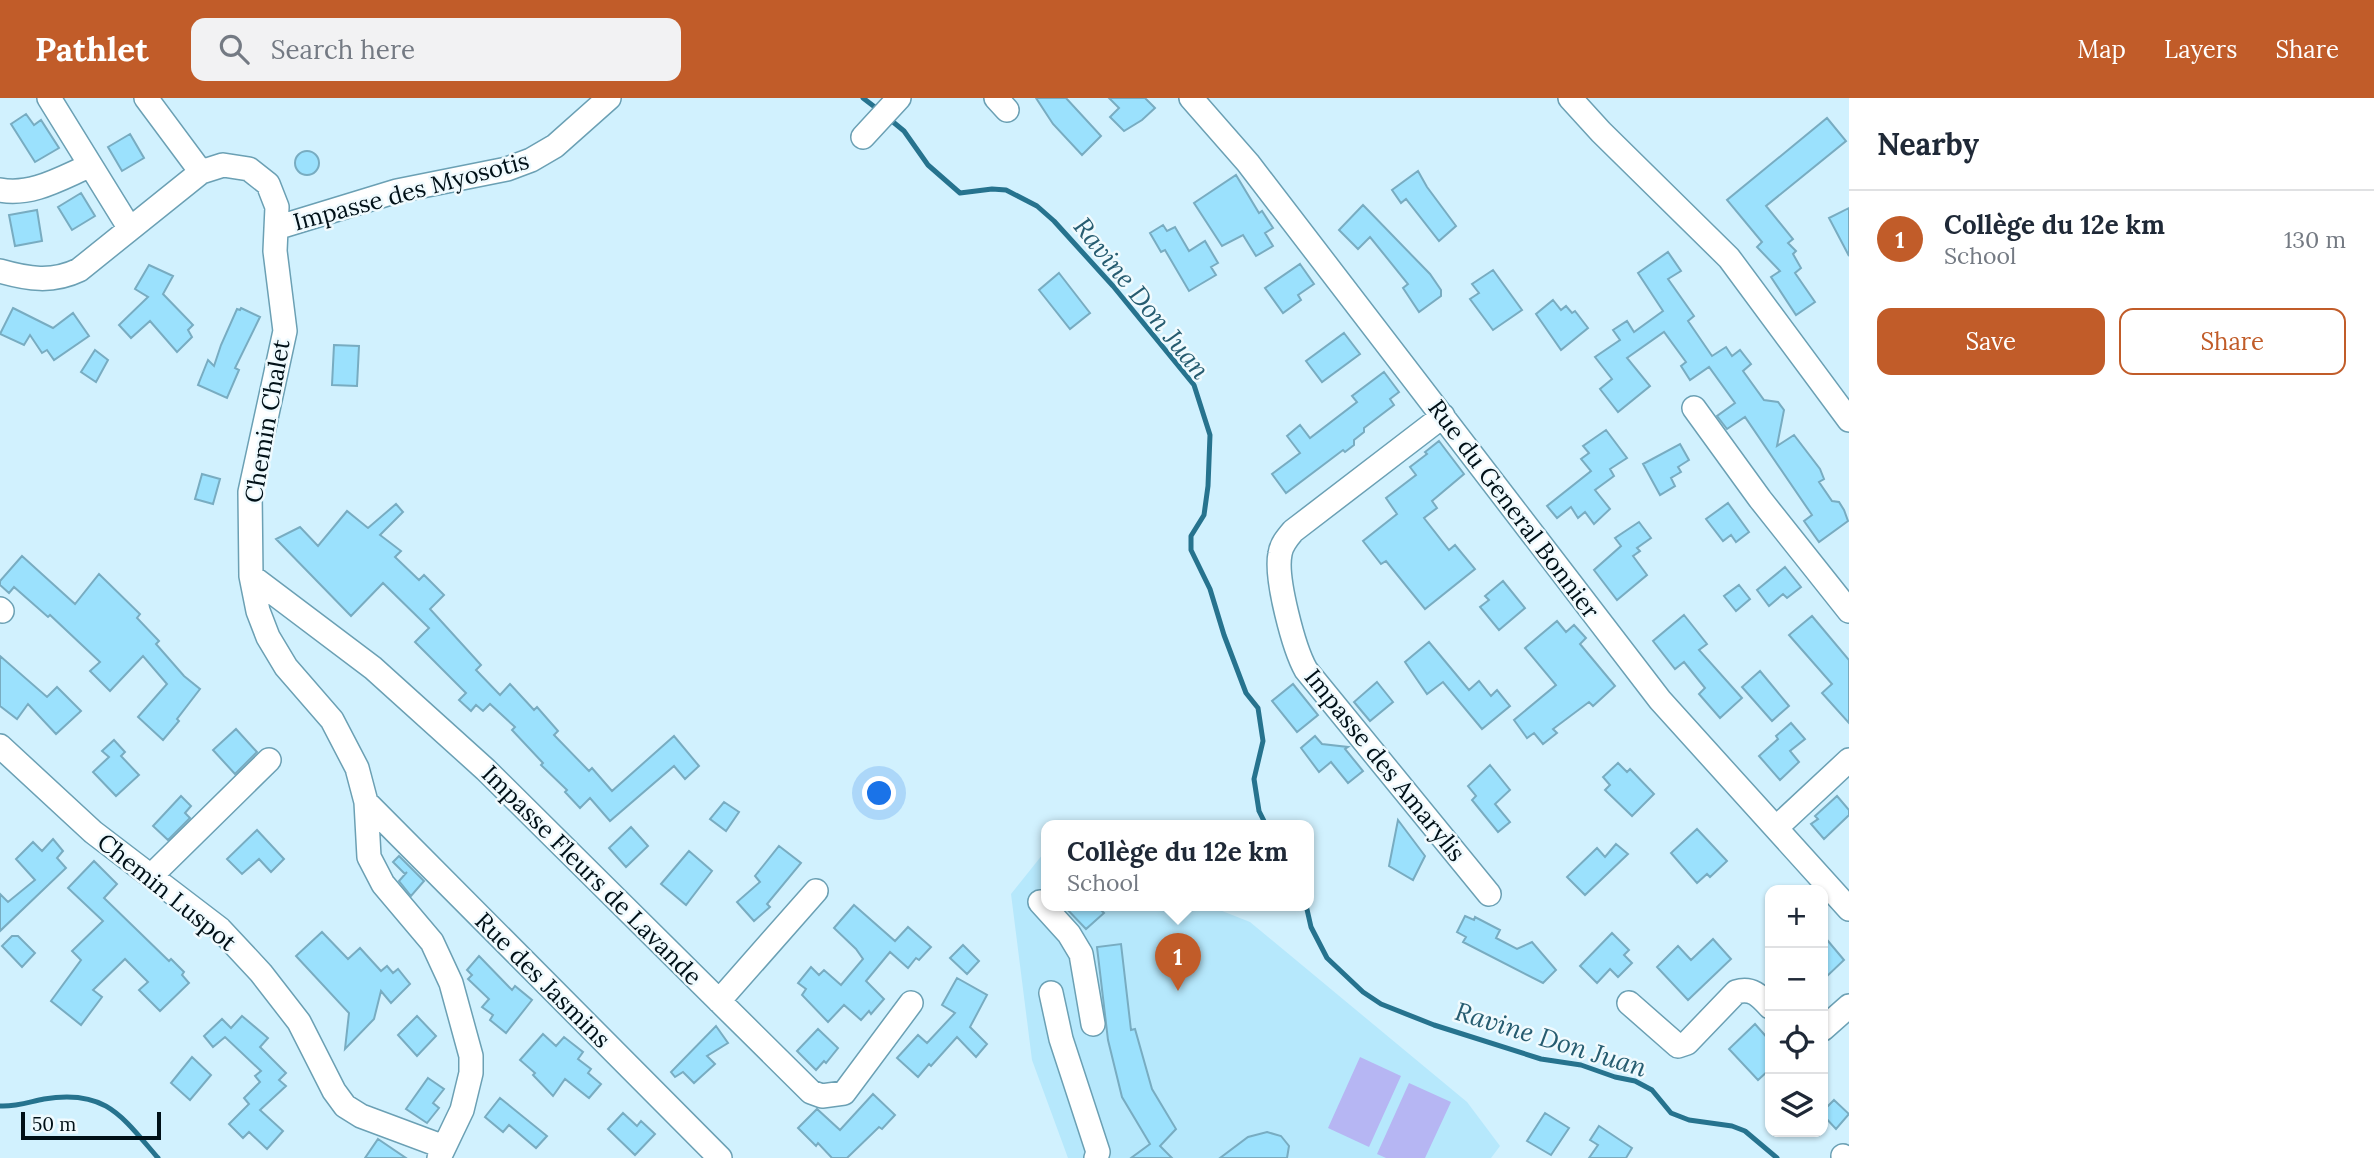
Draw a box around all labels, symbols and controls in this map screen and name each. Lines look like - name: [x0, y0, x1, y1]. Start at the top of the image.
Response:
- search box: [191, 18, 681, 81]
- text: Pathlet: [35, 28, 149, 70]
- icon: search: [215, 30, 253, 68]
- text: Search here: [271, 33, 415, 66]
- text: Map: [2077, 34, 2126, 65]
- text: Layers: [2164, 34, 2237, 65]
- text: Share: [2275, 34, 2339, 65]
- text: Nearby: [1877, 125, 1979, 163]
- street label: Impasse des Myosotis: [290, 145, 532, 237]
- text: Collège du 12e km: [1944, 208, 2165, 241]
- water label: Ravine Don Juan: [1067, 210, 1217, 386]
- text: 1: [1895, 225, 1905, 254]
- text: 130 m: [2284, 225, 2346, 254]
- text: School: [1944, 241, 2016, 270]
- button: Save: [1877, 308, 2105, 375]
- button: Share: [2119, 308, 2346, 375]
- street label: Chemin Chalet: [237, 336, 297, 505]
- street label: Rue du General Bonnier: [1421, 393, 1607, 625]
- street label: Impasse des Amarylis: [1298, 662, 1472, 868]
- street label: Impasse Fleurs de Lavande: [475, 758, 709, 992]
- your location: [862, 776, 896, 810]
- popup: [1041, 820, 1314, 911]
- street label: Chemin Luspot: [91, 826, 243, 958]
- text: Collège du 12e km: [1067, 835, 1288, 868]
- text: School: [1067, 868, 1139, 897]
- map controls: [1765, 885, 1828, 1137]
- button: +: [1765, 885, 1828, 948]
- street label: Rue des Jasmins: [469, 906, 617, 1054]
- pin: 1: [1155, 933, 1201, 991]
- button: −: [1765, 948, 1828, 1011]
- water label: Ravine Don Juan: [1451, 994, 1651, 1084]
- button: locate: [1765, 1011, 1828, 1074]
- button: layers: [1765, 1074, 1828, 1137]
- scale bar: [21, 1109, 161, 1141]
- text: 50 m: [32, 1112, 76, 1136]

